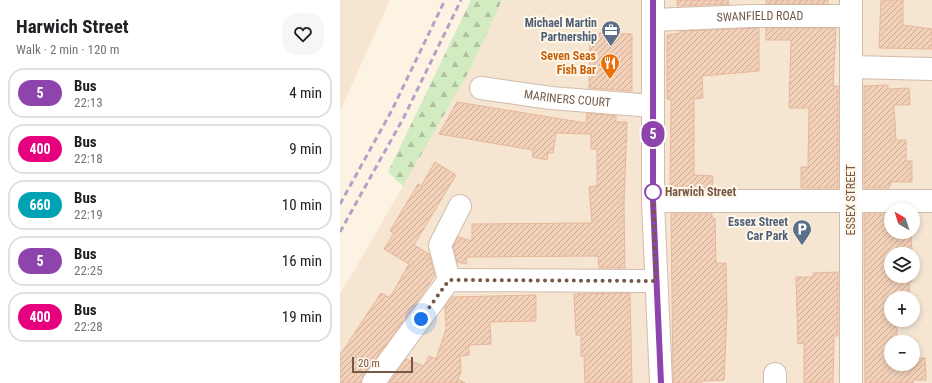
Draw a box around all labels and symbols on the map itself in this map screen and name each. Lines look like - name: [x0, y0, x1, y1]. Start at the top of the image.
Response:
- street label: SWANFIELD ROAD: [716, 9, 803, 24]
- place label: Michael Martin Partnership: [525, 16, 597, 44]
- office icon: Michael Martin Partnership: [600, 19, 622, 47]
- place label: Seven Seas Fish Bar: [541, 49, 597, 77]
- restaurant icon: Seven Seas Fish Bar: [599, 52, 621, 80]
- street label: MARINERS COURT: [523, 87, 611, 110]
- line badge: 5: [640, 121, 666, 147]
- street label: ESSEX STREET: [844, 165, 858, 235]
- marker: Harwich Street: [644, 183, 662, 201]
- place label: Harwich Street: [665, 185, 736, 199]
- north arrow: [884, 203, 920, 239]
- place label: Essex Street Car Park: [728, 215, 788, 243]
- parking icon: Essex Street Car Park: [791, 218, 813, 246]
- your location: [411, 309, 431, 329]
- scale bar: [352, 355, 413, 374]

